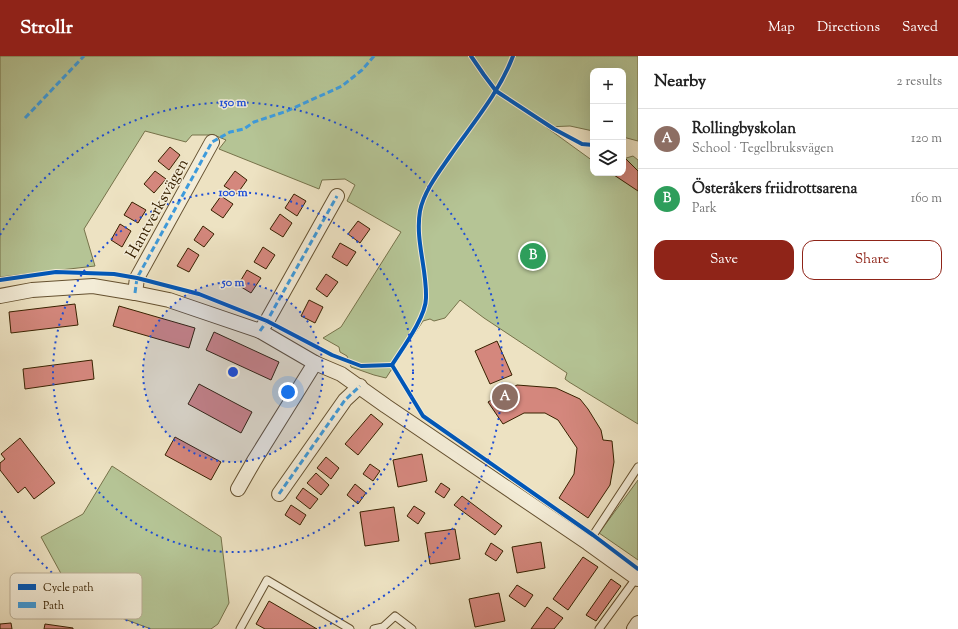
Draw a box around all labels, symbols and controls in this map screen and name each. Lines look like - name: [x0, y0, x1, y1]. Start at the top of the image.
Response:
- text: Strollr: [20, 15, 73, 42]
- text: Map: [768, 18, 795, 38]
- text: Directions: [817, 18, 880, 38]
- text: Saved: [902, 18, 938, 38]
- map controls: [590, 68, 626, 176]
- button: +: [590, 68, 626, 104]
- text: Nearby: [654, 70, 706, 94]
- text: 2 results: [897, 73, 942, 91]
- text: 150 m: [218, 94, 247, 112]
- button: −: [590, 104, 626, 140]
- text: Rollingbyskolan: [692, 119, 796, 140]
- text: A: [662, 130, 672, 148]
- text: 120 m: [911, 130, 942, 148]
- button: layers: [590, 140, 626, 176]
- text: School · Tegelbruksvägen: [692, 140, 834, 158]
- street label: Hantverksvägen: [121, 155, 195, 263]
- text: Österåkers friidrottsarena: [692, 179, 858, 200]
- text: 100 m: [217, 184, 248, 202]
- text: B: [663, 190, 671, 208]
- text: 160 m: [911, 190, 942, 208]
- text: Park: [692, 200, 717, 218]
- button: Save: [654, 240, 794, 280]
- button: Share: [802, 240, 942, 280]
- pin: B: [520, 241, 546, 271]
- text: 50 m: [221, 274, 245, 292]
- centre of rings: [226, 365, 240, 379]
- your location: [278, 382, 298, 402]
- pin: A: [492, 382, 518, 412]
- legend: [10, 573, 142, 619]
- text: Cycle path: [43, 580, 94, 596]
- text: Path: [43, 598, 65, 614]

